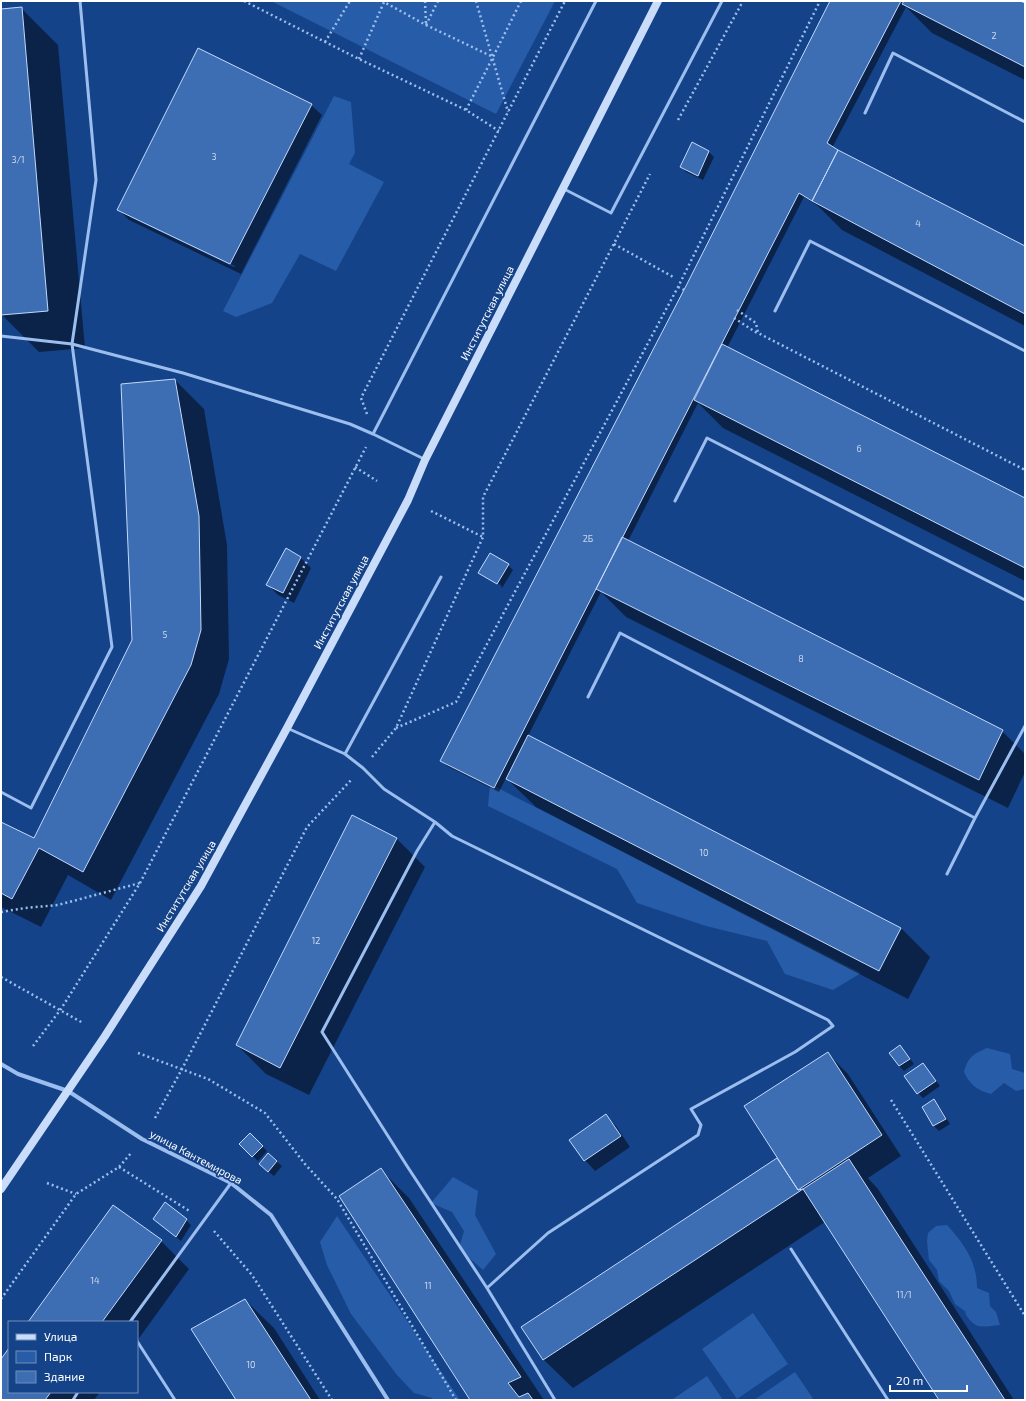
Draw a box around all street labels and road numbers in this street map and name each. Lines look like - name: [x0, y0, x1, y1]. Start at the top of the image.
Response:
- street label: Институтская улица: [457, 263, 517, 363]
- street label: Институтская улица: [310, 553, 372, 651]
- street label: Институтская улица: [153, 838, 219, 934]
- street label: улица Кантемирова: [147, 1127, 245, 1187]

